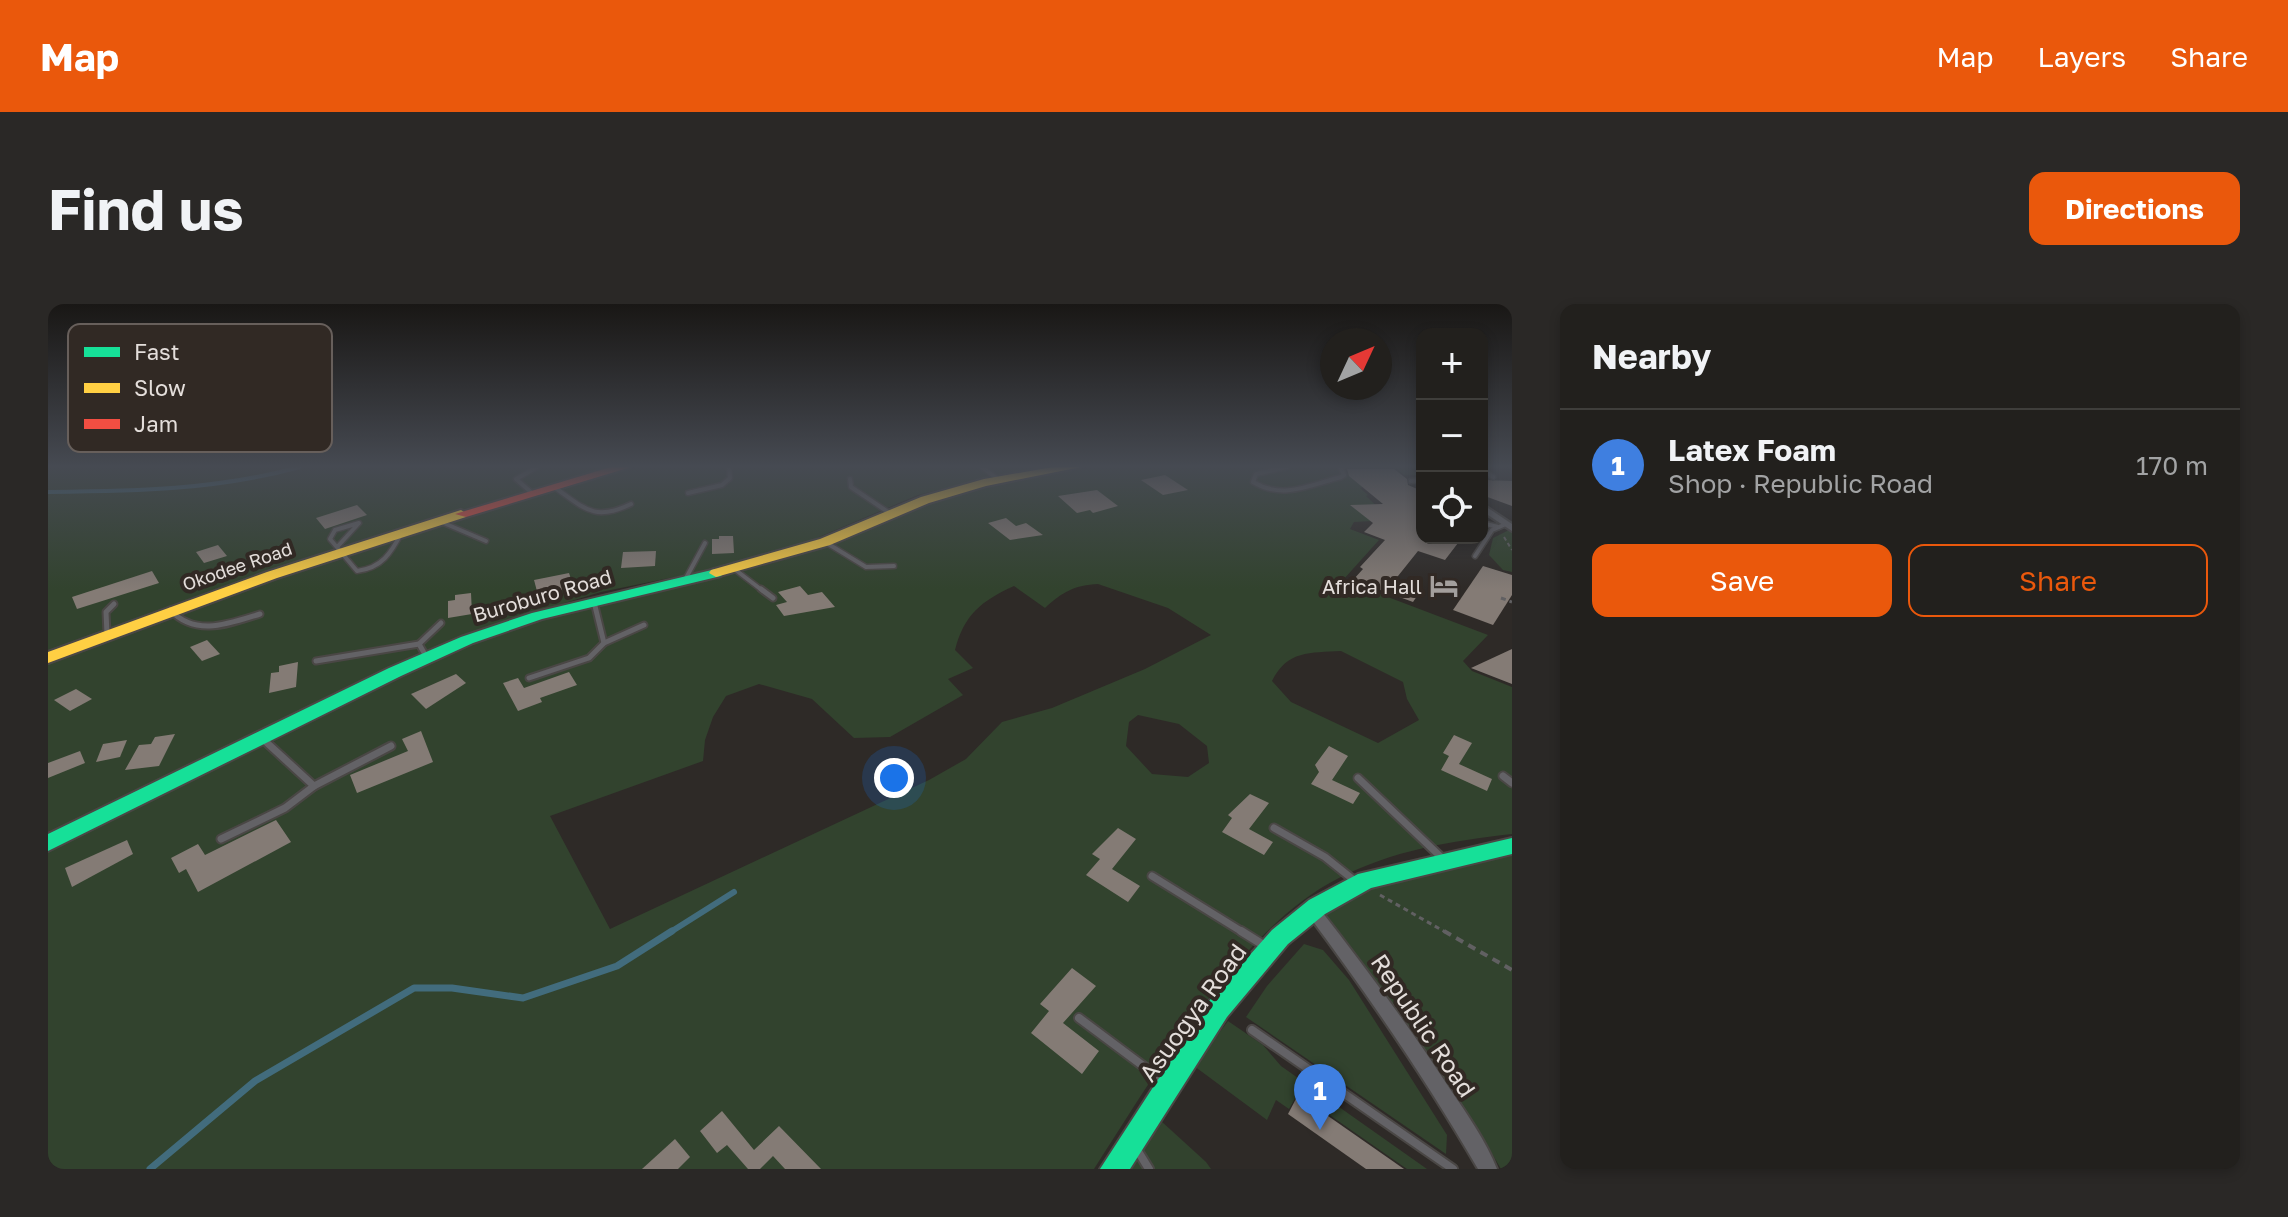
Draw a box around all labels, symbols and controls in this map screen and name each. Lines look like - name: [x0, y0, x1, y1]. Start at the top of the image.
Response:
- text: Map: [40, 34, 119, 79]
- text: Map: [1936, 40, 1994, 73]
- text: Layers: [2038, 40, 2126, 73]
- text: Share: [2170, 40, 2248, 73]
- button: Directions: [2029, 172, 2240, 245]
- text: Find us: [48, 175, 244, 242]
- legend: [68, 324, 332, 452]
- north arrow: [1320, 328, 1392, 400]
- map controls: [1416, 328, 1488, 544]
- button: +: [1416, 328, 1488, 400]
- text: Nearby: [1592, 336, 1712, 376]
- text: Fast: [134, 338, 180, 365]
- text: Slow: [134, 374, 186, 401]
- button: −: [1416, 400, 1488, 472]
- text: Jam: [134, 410, 178, 437]
- text: Latex Foam: [1668, 432, 1836, 468]
- text: 1: [1611, 450, 1625, 481]
- text: 170 m: [2136, 450, 2208, 481]
- text: Shop · Republic Road: [1668, 468, 1933, 499]
- button: locate: [1416, 472, 1488, 544]
- street label: Okodee Road: [179, 537, 295, 595]
- button: Save: [1592, 544, 1892, 617]
- button: Share: [1908, 544, 2208, 617]
- street label: Buroburo Road: [470, 564, 614, 626]
- hotel icon: Africa Hall: [1429, 571, 1459, 601]
- place label: Africa Hall: [1322, 574, 1422, 598]
- your location: [874, 758, 914, 798]
- street label: Asuogya Road: [1132, 937, 1252, 1087]
- street label: Republic Road: [1366, 948, 1482, 1102]
- pin: 1: [1294, 1064, 1346, 1130]

